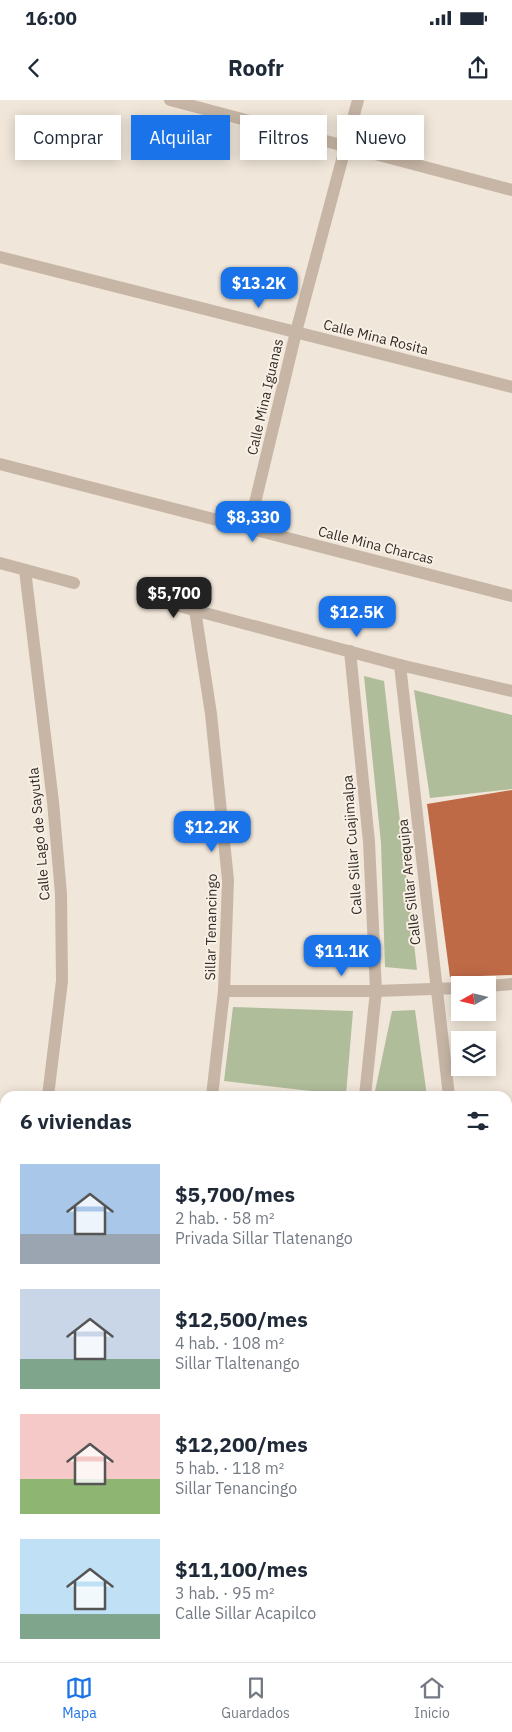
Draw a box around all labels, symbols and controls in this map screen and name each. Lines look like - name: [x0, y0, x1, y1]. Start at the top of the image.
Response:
- text: 16:00: [25, 6, 77, 30]
- text: Roofr: [228, 53, 284, 82]
- icon: back: [20, 54, 48, 82]
- icon: share: [464, 54, 492, 82]
- chip: Comprar: [15, 115, 121, 160]
- chip: Alquilar: [131, 115, 230, 160]
- chip: Filtros: [240, 115, 327, 160]
- chip: Nuevo: [337, 115, 424, 160]
- pin: $13.2K: [218, 266, 300, 309]
- text: $13.2K: [232, 273, 286, 293]
- street label: Calle Mina Rosita: [322, 315, 431, 359]
- street label: Calle Mina Iguanas: [243, 337, 287, 457]
- pin: $8,330: [212, 500, 294, 543]
- text: $8,330: [227, 507, 279, 527]
- street label: Calle Mina Charcas: [316, 522, 436, 568]
- pin: $5,700: [133, 576, 215, 619]
- text: $5,700: [148, 583, 200, 603]
- pin: $12.5K: [316, 596, 398, 638]
- text: $12.5K: [330, 602, 384, 622]
- street label: Calle Lago de Sayutla: [24, 766, 54, 901]
- street label: Calle Sillar Cuajimalpa: [338, 774, 366, 915]
- pin: $12.2K: [171, 810, 253, 853]
- text: $12.2K: [185, 817, 239, 837]
- street label: Calle Sillar Arequipa: [393, 818, 425, 946]
- street label: Sillar Tenancingo: [201, 873, 221, 981]
- pin: $11.1K: [301, 934, 383, 977]
- text: $11.1K: [315, 941, 369, 961]
- north arrow: [451, 976, 496, 1021]
- map controls: [451, 976, 496, 1076]
- button: layers: [451, 1031, 496, 1076]
- text: 6 viviendas: [20, 1107, 132, 1135]
- icon: filters: [464, 1107, 492, 1135]
- text: $5,700/mes: [175, 1180, 295, 1208]
- icon: home: [60, 1184, 120, 1244]
- text: 2 hab. · 58 m²: [175, 1208, 275, 1228]
- text: Privada Sillar Tlatenango: [175, 1228, 353, 1248]
- text: $12,500/mes: [175, 1305, 308, 1333]
- icon: home: [60, 1309, 120, 1369]
- text: 4 hab. · 108 m²: [175, 1333, 284, 1353]
- text: Sillar Tlaltenango: [175, 1353, 300, 1373]
- text: $12,200/mes: [175, 1430, 308, 1458]
- icon: home: [60, 1434, 120, 1494]
- text: 5 hab. · 118 m²: [175, 1458, 284, 1478]
- text: Sillar Tenancingo: [175, 1478, 297, 1498]
- text: $11,100/mes: [175, 1555, 308, 1583]
- icon: home: [60, 1559, 120, 1619]
- text: 3 hab. · 95 m²: [175, 1583, 275, 1603]
- text: Calle Sillar Acapilco: [175, 1603, 316, 1623]
- tab: Mapa: [62, 1674, 97, 1722]
- tab: Guardados: [221, 1674, 290, 1722]
- tab: Inicio: [414, 1674, 450, 1722]

